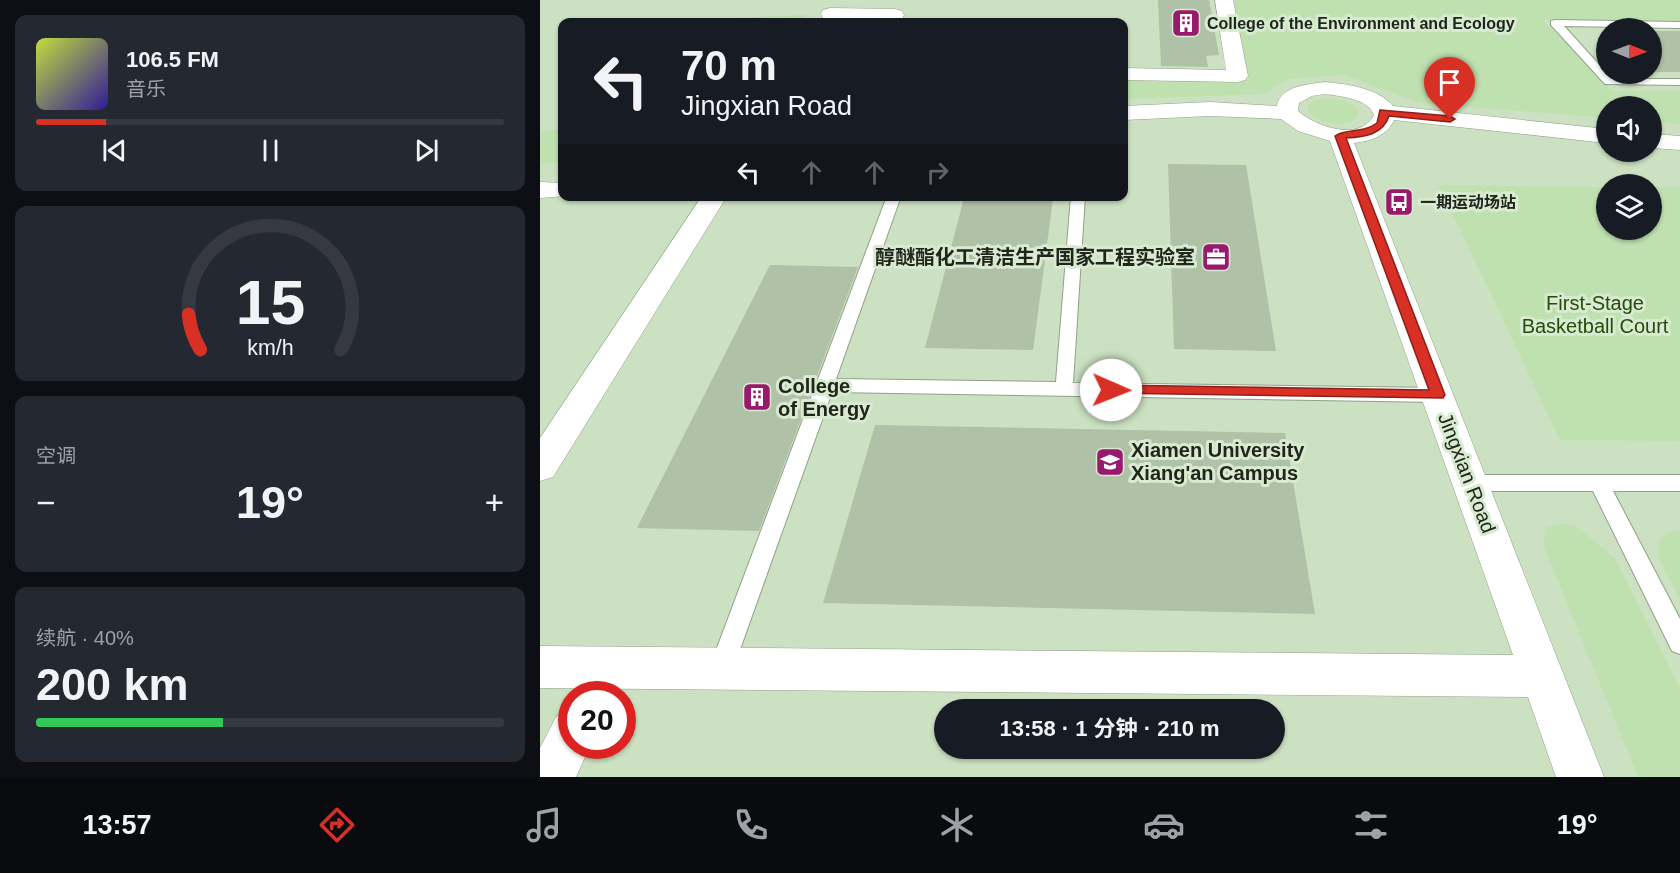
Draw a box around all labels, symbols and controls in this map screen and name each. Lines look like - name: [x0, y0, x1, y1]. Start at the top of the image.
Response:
- building icon: College of the Environment and Ecology: [1170, 7, 1202, 39]
- place label: College of the Environment and Ecology: [1207, 15, 1515, 32]
- north arrow: [1596, 18, 1662, 84]
- map controls: [1596, 18, 1662, 240]
- icon: left: [582, 42, 660, 120]
- text: 70 m: [681, 42, 777, 89]
- text: 106.5 FM: [126, 47, 219, 72]
- pin: [1424, 57, 1475, 119]
- icon: arrive: [1433, 66, 1466, 99]
- text: 音乐: [126, 78, 166, 100]
- text: Jingxian Road: [681, 91, 852, 121]
- button: sound: [1596, 96, 1662, 162]
- icon: previous: [98, 134, 131, 167]
- icon: pause: [254, 134, 287, 167]
- icon: next: [410, 134, 443, 167]
- icon: left: [732, 156, 765, 189]
- icon: ahead: [795, 156, 828, 189]
- icon: ahead: [858, 156, 891, 189]
- icon: right: [921, 156, 954, 189]
- button: layers: [1596, 174, 1662, 240]
- bus stop icon: 一期运动场站: [1383, 186, 1415, 218]
- place label: 一期运动场站: [1420, 194, 1516, 211]
- office icon: 醇醚酯化工清洁生产国家工程实验室: [1200, 241, 1232, 273]
- place label: 醇醚酯化工清洁生产国家工程实验室: [875, 246, 1195, 268]
- text: 15: [235, 268, 305, 337]
- park label: First-Stage Basketball Court: [1522, 292, 1669, 337]
- text: km/h: [247, 337, 293, 361]
- position arrow: [1079, 358, 1143, 422]
- place label: College of Energy: [778, 375, 871, 420]
- building icon: College of Energy: [741, 381, 773, 413]
- street label: Jingxian Road: [1434, 410, 1500, 536]
- place label: Xiamen University Xiang'an Campus: [1131, 439, 1305, 484]
- text: 空调: [36, 445, 76, 467]
- school or university icon: Xiamen University Xiang'an Campus: [1094, 446, 1126, 478]
- text: 19°: [236, 477, 304, 528]
- text: −: [36, 484, 55, 521]
- text: +: [485, 484, 504, 521]
- text: 续航 · 40%: [36, 627, 134, 649]
- text: 200 km: [36, 659, 189, 710]
- speed limit sign: 20: [558, 681, 636, 759]
- text: 13:58 · 1 分钟 · 210 m: [999, 716, 1220, 741]
- icon: directions: [316, 804, 358, 846]
- icon: music: [523, 804, 565, 846]
- icon: phone: [730, 804, 772, 846]
- icon: climate: [936, 804, 978, 846]
- icon: car: [1143, 804, 1185, 846]
- icon: filters: [1350, 804, 1392, 846]
- text: 13:57: [82, 810, 151, 840]
- text: 19°: [1557, 810, 1598, 840]

